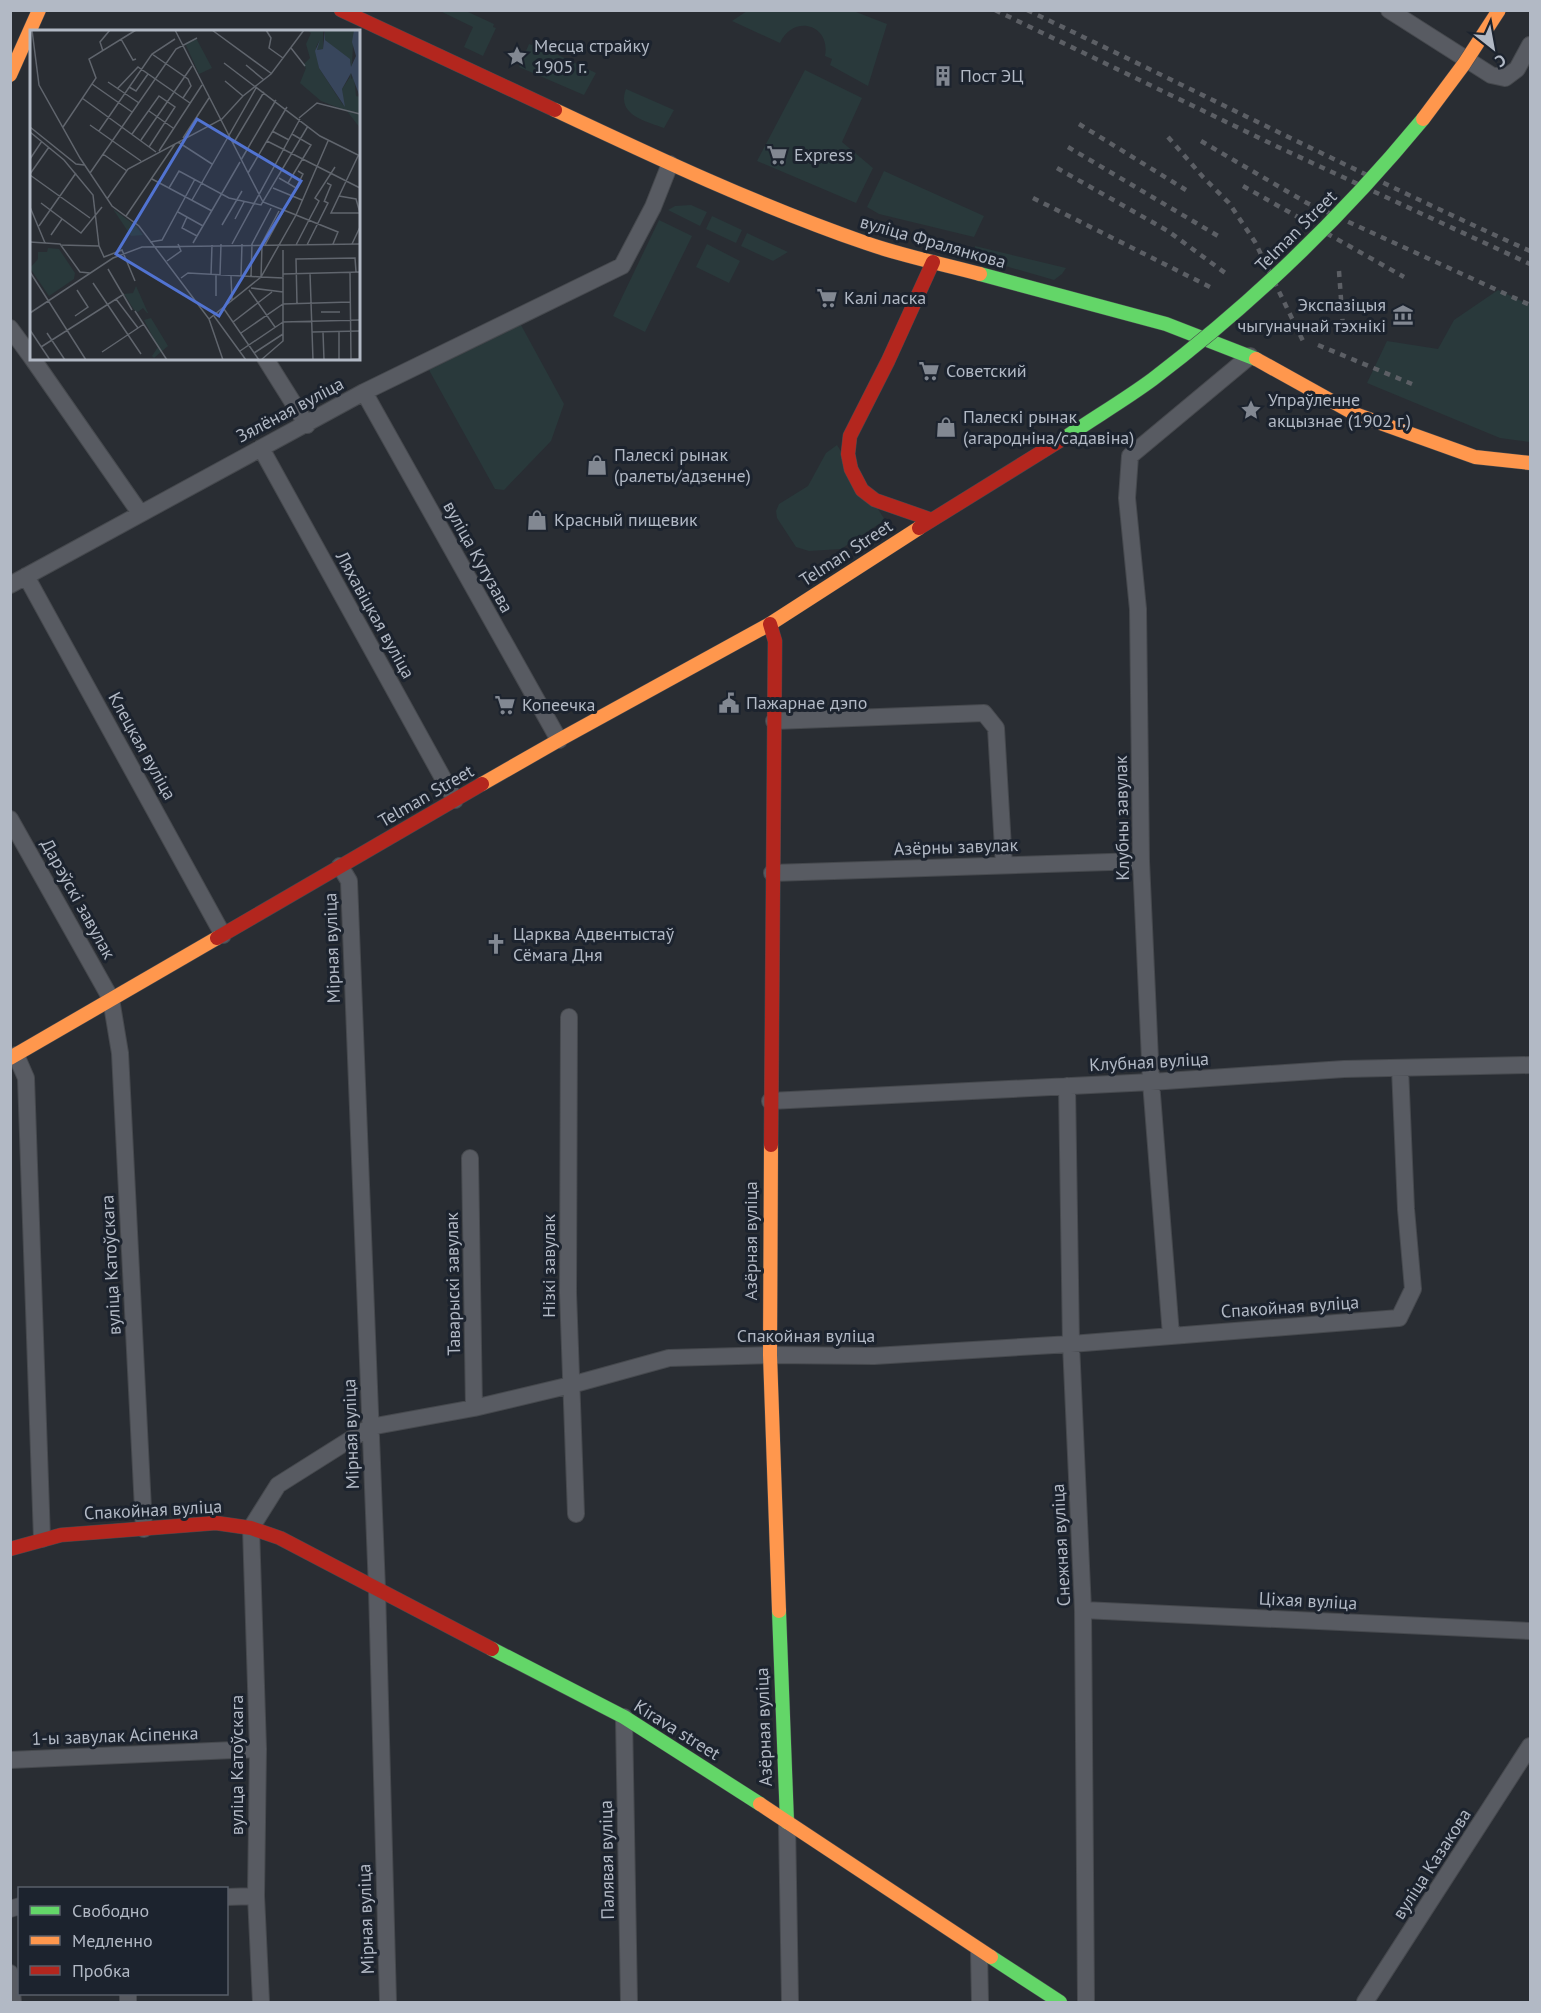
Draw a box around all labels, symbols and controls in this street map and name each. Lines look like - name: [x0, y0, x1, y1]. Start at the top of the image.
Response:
- north arrow: [1463, 18, 1523, 78]
- inset map: [30, 30, 360, 360]
- place label: Месца страйку 1905 г.: [534, 34, 650, 78]
- place icon: Месца страйку 1905 г.: [505, 44, 529, 68]
- text: С: [1492, 50, 1510, 72]
- building icon: Пост ЭЦ: [931, 64, 955, 88]
- place label: Пост ЭЦ: [960, 64, 1024, 87]
- supermarket icon: Express: [765, 143, 789, 167]
- place label: Express: [794, 143, 853, 166]
- street label: Telman Street: [1250, 185, 1341, 276]
- street label: вуліца Фралянкова: [858, 210, 1009, 273]
- supermarket icon: Калі ласка: [815, 286, 839, 310]
- place label: Калі ласка: [844, 286, 926, 309]
- place label: Экспазіцыя чыгуначнай тэхнікі: [1238, 293, 1386, 337]
- museum icon: Экспазіцыя чыгуначнай тэхнікі: [1391, 303, 1415, 327]
- supermarket icon: Советский: [917, 359, 941, 383]
- place label: Советский: [946, 359, 1027, 382]
- street label: Зялёная вуліца: [232, 372, 347, 447]
- place label: Упраўленне акцызнае (1902 г.): [1268, 388, 1411, 432]
- place icon: Упраўленне акцызнае (1902 г.): [1239, 398, 1263, 422]
- place label: Палескі рынак (агародніна/садавіна): [963, 405, 1134, 449]
- shop icon: Палескі рынак (агародніна/садавіна): [934, 415, 958, 439]
- place label: Палескі рынак (ралеты/адзенне): [614, 443, 751, 487]
- shop icon: Палескі рынак (ралеты/адзенне): [585, 453, 609, 477]
- street label: вуліца Кутузава: [438, 497, 519, 617]
- shop icon: Красный пищевик: [525, 508, 549, 532]
- place label: Красный пищевик: [554, 508, 698, 531]
- street label: Telman Street: [795, 514, 897, 591]
- street label: Ляхавіцкая вуліца: [330, 546, 420, 683]
- street label: Клецкая вуліца: [103, 688, 182, 804]
- public building icon: Пажарнае дэпо: [717, 691, 741, 715]
- place label: Пажарнае дэпо: [746, 691, 867, 714]
- supermarket icon: Копеечка: [493, 693, 517, 717]
- place label: Копеечка: [522, 693, 596, 716]
- street label: Клубны завулак: [1109, 755, 1134, 881]
- street label: Telman Street: [374, 759, 478, 832]
- street label: Азёрны завулак: [893, 833, 1019, 860]
- street label: Дарэўскі завулак: [36, 835, 121, 963]
- street label: Мірная вуліца: [318, 892, 345, 1004]
- place label: Царква Адвентыстаў Сёмага Дня: [513, 922, 675, 966]
- church icon: Царква Адвентыстаў Сёмага Дня: [484, 932, 508, 956]
- street label: Клубная вуліца: [1089, 1047, 1209, 1076]
- street label: Азёрная вуліца: [739, 1181, 762, 1301]
- street label: вуліца Катоўскага: [95, 1194, 126, 1336]
- street label: Таварыскі завулак: [440, 1212, 465, 1356]
- street label: Нізкі завулак: [537, 1214, 560, 1318]
- street label: Спакойная вуліца: [1220, 1290, 1360, 1323]
- street label: Спакойная вуліца: [737, 1324, 875, 1347]
- street label: Мірная вуліца: [337, 1378, 364, 1490]
- street label: Снежная вуліца: [1046, 1483, 1075, 1607]
- street label: Спакойная вуліца: [83, 1494, 223, 1525]
- street label: Ціхая вуліца: [1258, 1586, 1358, 1615]
- street label: Азёрная вуліца: [750, 1667, 777, 1787]
- street label: Kirava street: [630, 1694, 725, 1765]
- street label: вуліца Катоўскага: [225, 1695, 248, 1835]
- street label: 1-ы завулак Асіпенка: [31, 1721, 199, 1750]
- street label: Палявая вуліца: [594, 1800, 619, 1920]
- street label: вуліца Казакова: [1387, 1804, 1476, 1923]
- street label: Мірная вуліца: [352, 1863, 379, 1975]
- legend: [18, 1887, 228, 1995]
- text: Свободно: [72, 1899, 149, 1922]
- text: Медленно: [72, 1929, 153, 1952]
- text: Пробка: [72, 1959, 130, 1982]

